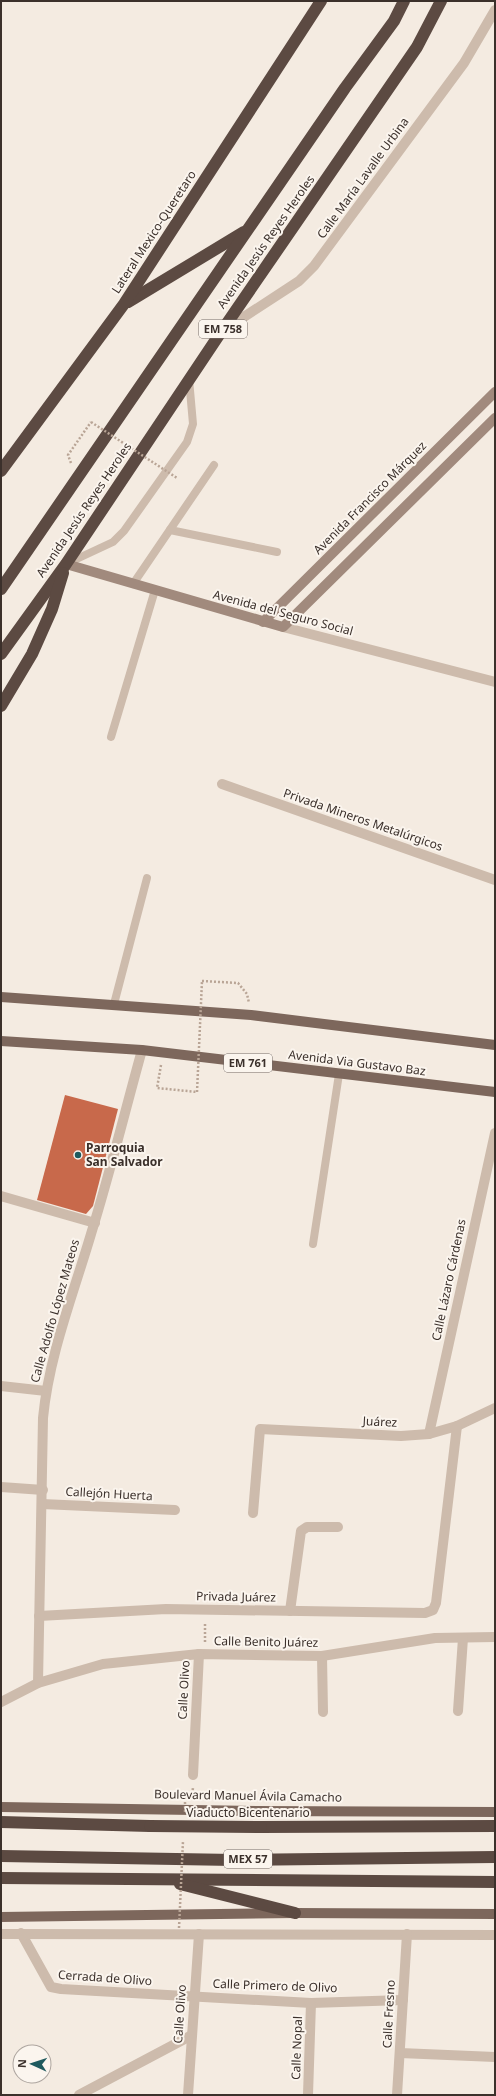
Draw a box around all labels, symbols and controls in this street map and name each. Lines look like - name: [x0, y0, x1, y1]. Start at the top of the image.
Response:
- street label: Calle María Lavalle Urbina: [313, 114, 412, 242]
- street label: Lateral Mexico-Queretaro: [107, 167, 200, 297]
- street label: Avenida Jesús Reyes Heroles: [213, 171, 318, 312]
- road number: EM 758: [199, 320, 247, 338]
- street label: Avenida Francisco Márquez: [309, 437, 430, 558]
- street label: Avenida Jesús Reyes Heroles: [32, 439, 135, 581]
- street label: Avenida del Seguro Social: [211, 586, 355, 639]
- street label: Privada Mineros Metalúrgicos: [281, 784, 445, 855]
- street label: Avenida Via Gustavo Baz: [288, 1046, 427, 1079]
- road number: EM 761: [224, 1054, 272, 1072]
- place label: Parroquia San Salvador: [86, 1139, 163, 1170]
- marker: Parroquia San Salvador: [73, 1150, 83, 1160]
- street label: Calle Lázaro Cárdenas: [427, 1217, 470, 1342]
- street label: Calle Adolfo López Mateos: [26, 1237, 83, 1385]
- street label: Juárez: [361, 1412, 398, 1431]
- street label: Callejón Huerta: [65, 1483, 153, 1504]
- street label: Privada Juárez: [196, 1587, 276, 1606]
- street label: Calle Benito Juárez: [214, 1632, 319, 1651]
- street label: Calle Olivo: [173, 1660, 194, 1720]
- street label: Boulevard Manuel Ávila Camacho: [154, 1785, 342, 1806]
- street label: Viaducto Bicentenario: [186, 1804, 310, 1821]
- road number: MEX 57: [224, 1850, 272, 1868]
- street label: Cerrada de Olivo: [57, 1966, 153, 1989]
- street label: Calle Primero de Olivo: [212, 1975, 338, 1996]
- street label: Calle Fresno: [378, 1979, 399, 2049]
- street label: Calle Olivo: [169, 1984, 190, 2044]
- street label: Calle Nopal: [287, 2016, 306, 2080]
- north arrow: [12, 2044, 52, 2084]
- text: N: [14, 2059, 29, 2068]

